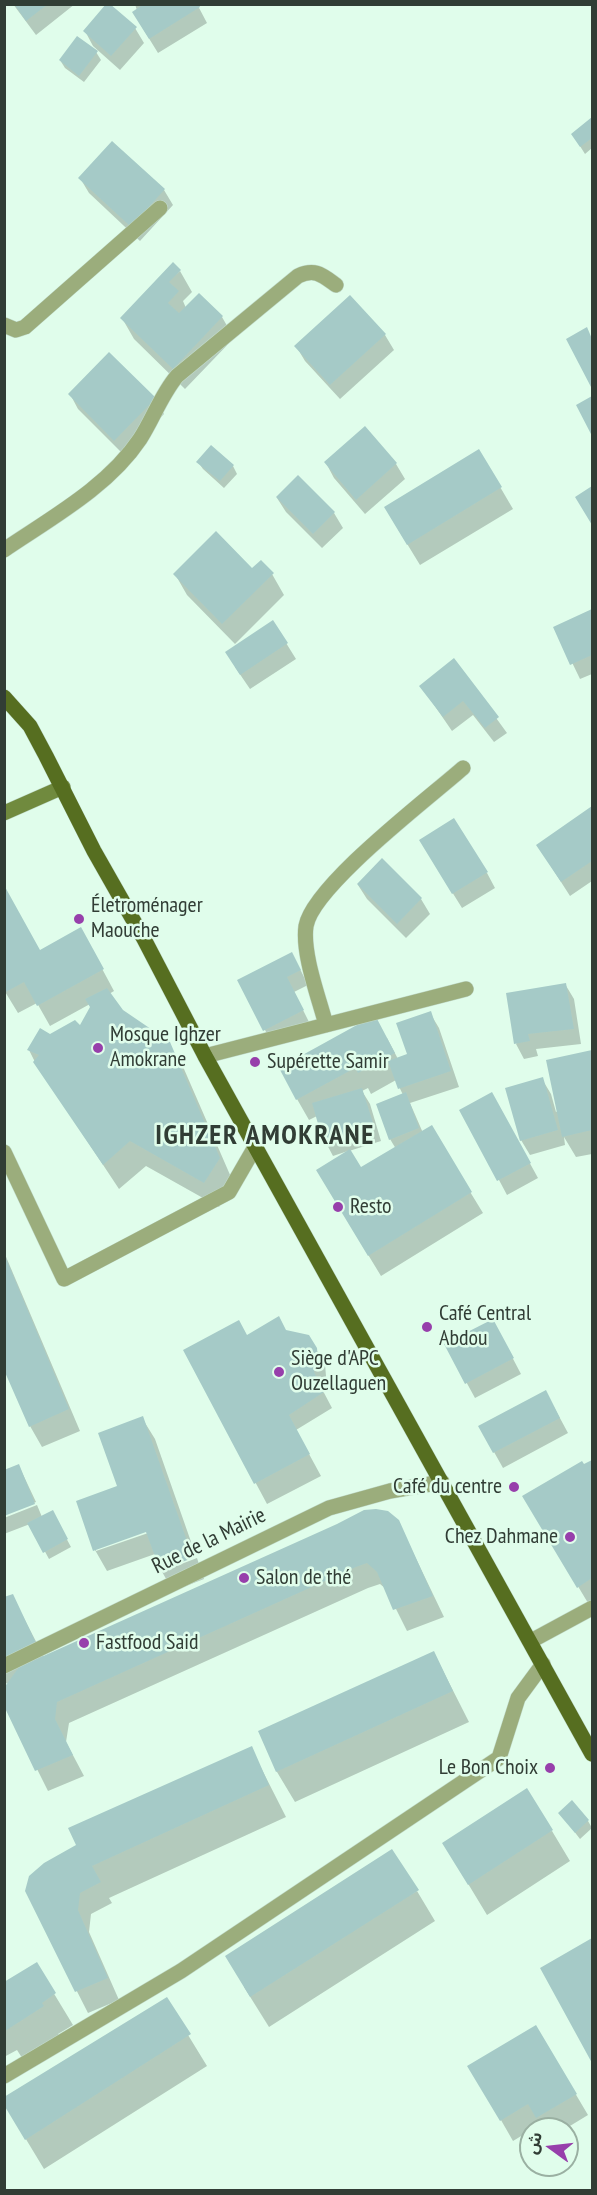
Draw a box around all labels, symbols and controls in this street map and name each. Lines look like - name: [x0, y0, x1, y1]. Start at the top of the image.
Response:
- place label: Életroménager Maouche: [91, 893, 203, 944]
- marker: Életroménager Maouche: [72, 912, 86, 926]
- place label: Mosque Ighzer Amokrane: [110, 1022, 221, 1074]
- marker: Mosque Ighzer Amokrane: [91, 1041, 105, 1055]
- place label: Supérette Samir: [267, 1049, 389, 1075]
- marker: Supérette Samir: [248, 1055, 262, 1069]
- district label: IGHZER AMOKRANE: [155, 1119, 375, 1153]
- place label: Resto: [350, 1194, 392, 1220]
- marker: Resto: [331, 1200, 345, 1214]
- place label: Café Central Abdou: [439, 1301, 531, 1352]
- marker: Café Central Abdou: [420, 1320, 434, 1334]
- place label: Siège d'APC Ouzellaguen: [291, 1346, 386, 1398]
- marker: Siège d'APC Ouzellaguen: [272, 1365, 286, 1379]
- place label: Café du centre: [393, 1474, 502, 1500]
- marker: Café du centre: [507, 1480, 521, 1494]
- street label: Rue de la Mairie: [148, 1502, 270, 1580]
- place label: Chez Dahmane: [445, 1524, 558, 1550]
- marker: Chez Dahmane: [563, 1530, 577, 1544]
- place label: Salon de thé: [256, 1565, 351, 1591]
- marker: Salon de thé: [237, 1571, 251, 1585]
- place label: Fastfood Said: [96, 1630, 199, 1656]
- marker: Fastfood Said: [77, 1636, 91, 1650]
- place label: Le Bon Choix: [439, 1755, 538, 1781]
- marker: Le Bon Choix: [543, 1761, 557, 1775]
- north arrow: [519, 2117, 579, 2177]
- text: ش: [521, 2130, 546, 2156]

